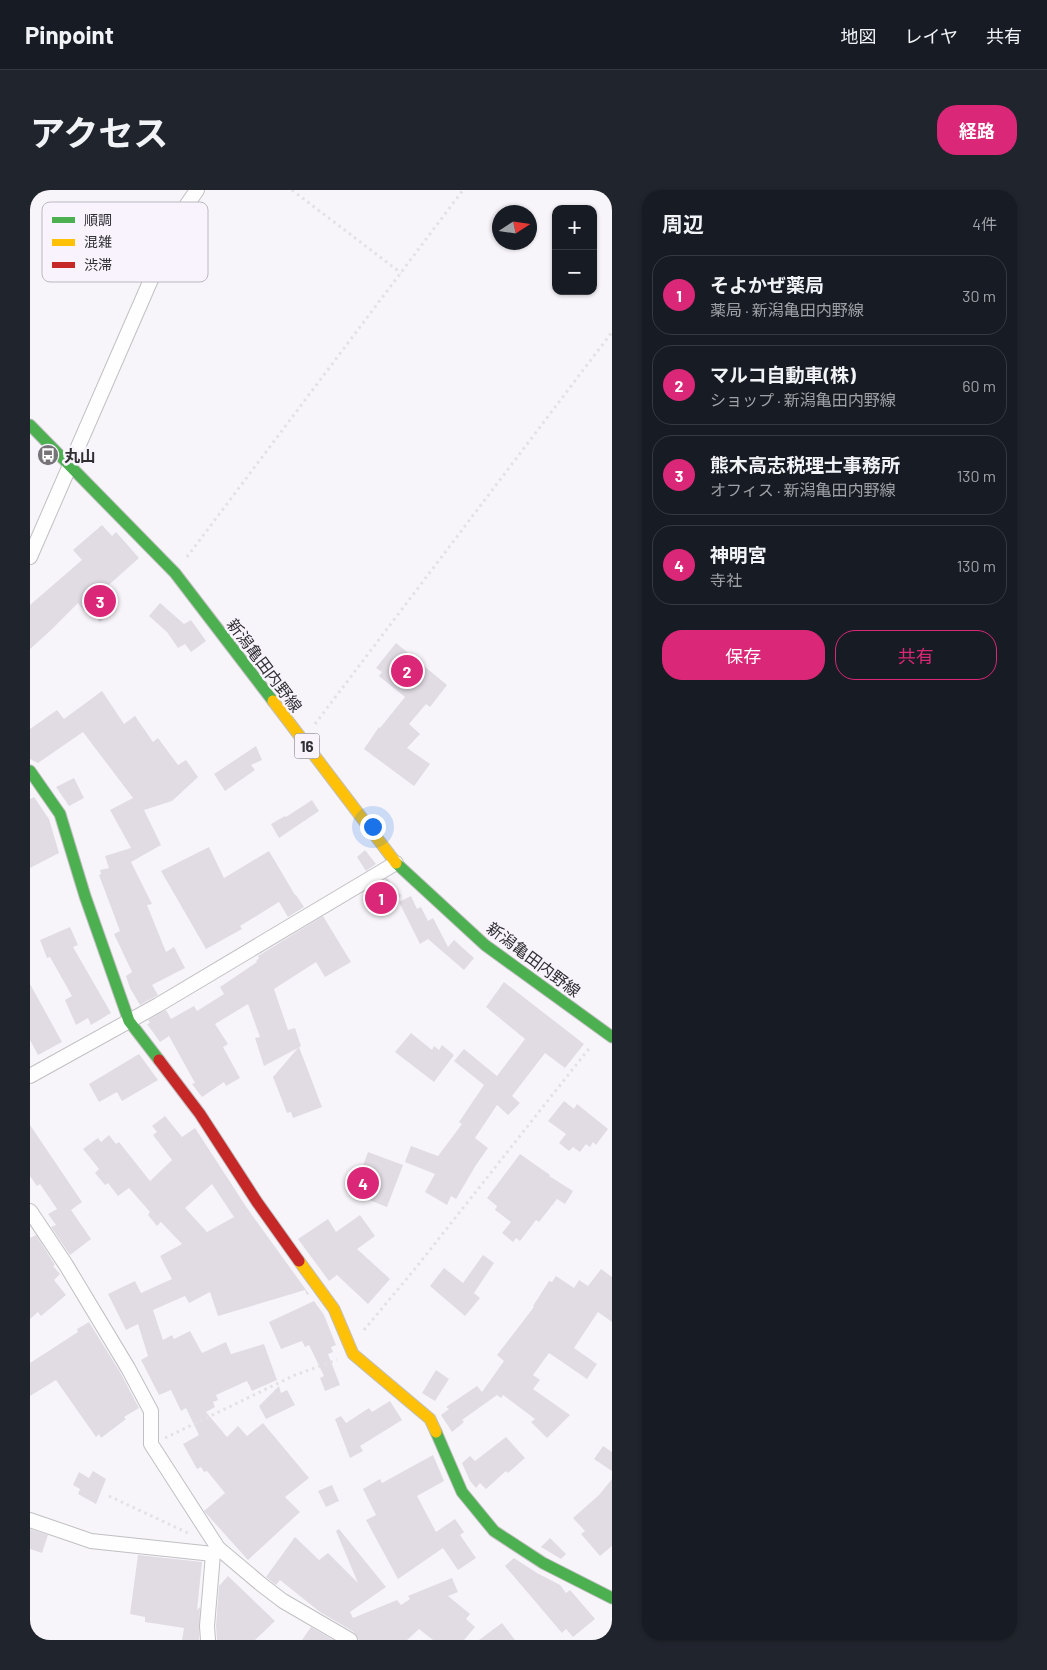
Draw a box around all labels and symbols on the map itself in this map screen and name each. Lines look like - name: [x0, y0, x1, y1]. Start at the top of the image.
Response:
- legend: [42, 202, 208, 282]
- north arrow: [492, 205, 537, 250]
- text: 順調: [84, 211, 112, 228]
- text: 混雑: [84, 233, 112, 250]
- text: 渋滞: [84, 256, 112, 273]
- bus stop icon: 丸山: [36, 443, 60, 467]
- place label: 丸山: [64, 446, 96, 465]
- pin: 3: [84, 582, 116, 620]
- street label: 新潟亀田内野線: [224, 615, 306, 715]
- pin: 2: [391, 652, 423, 690]
- road number: 16: [294, 734, 320, 758]
- your location: [360, 814, 386, 840]
- pin: 1: [365, 879, 397, 917]
- street label: 新潟亀田内野線: [484, 918, 584, 1000]
- pin: 4: [347, 1164, 379, 1202]

